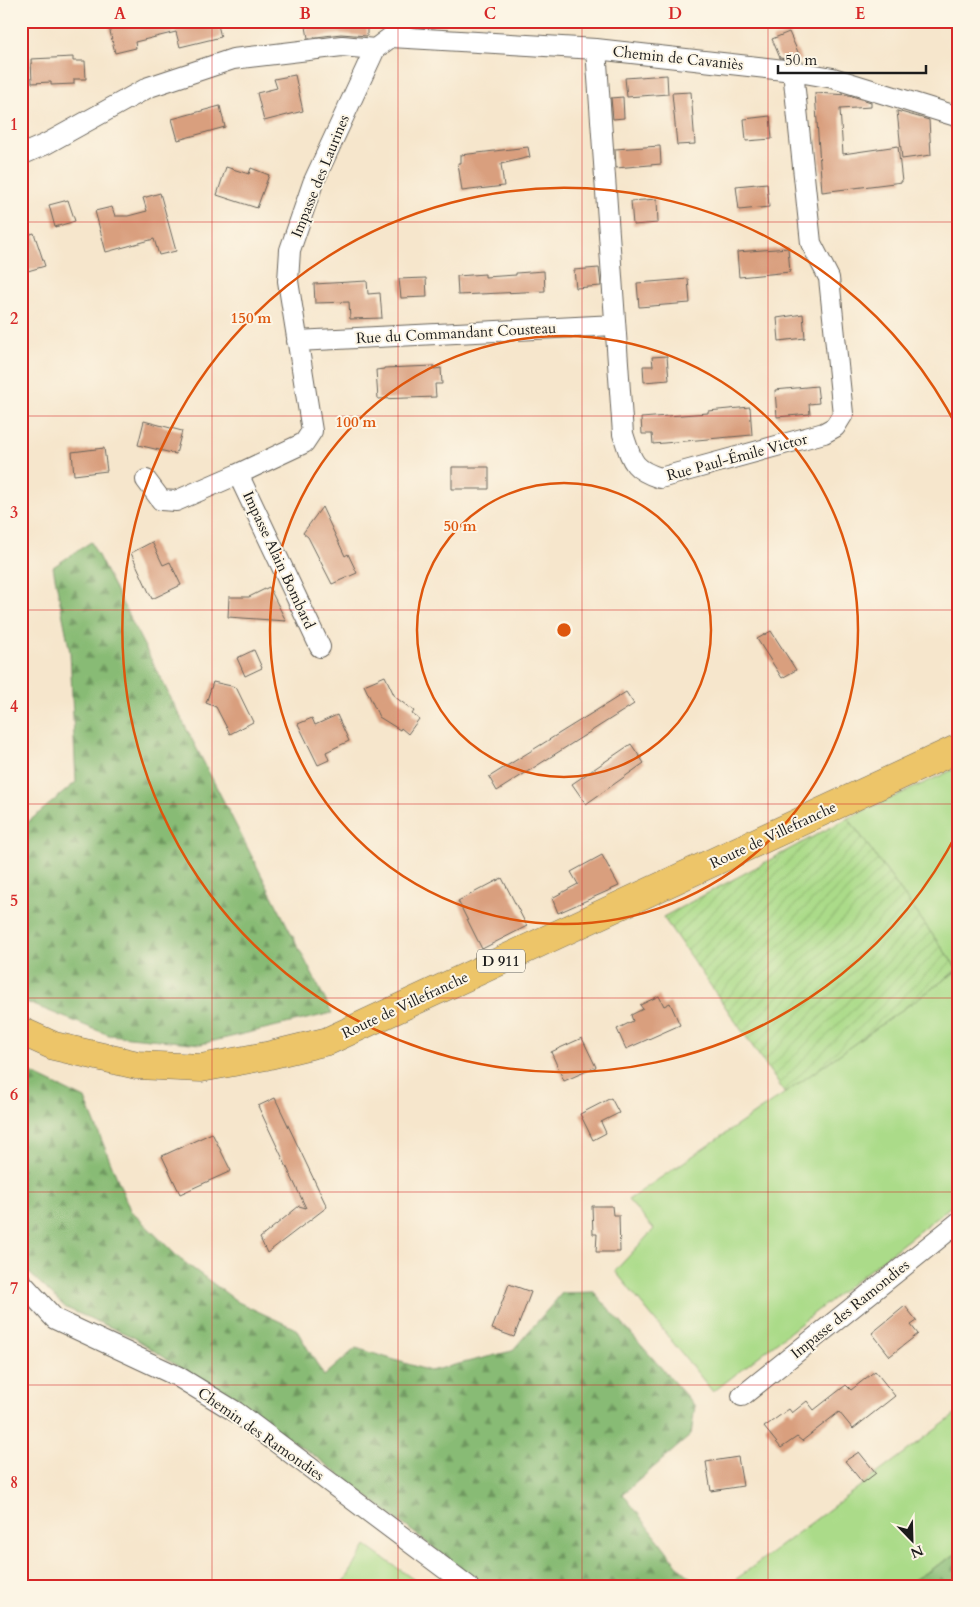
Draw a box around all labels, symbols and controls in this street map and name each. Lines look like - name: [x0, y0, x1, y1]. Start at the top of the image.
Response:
- text: A: [114, 3, 126, 25]
- text: B: [299, 3, 311, 25]
- text: C: [484, 3, 496, 25]
- text: D: [668, 3, 682, 25]
- text: E: [855, 3, 865, 25]
- street label: Chemin de Cavaniès: [612, 41, 744, 75]
- scale bar: [778, 42, 925, 74]
- text: 50 m: [785, 50, 817, 70]
- street label: Impasse des Laurines: [286, 112, 354, 240]
- text: 1: [10, 114, 18, 136]
- text: 2: [10, 308, 18, 330]
- text: 150 m: [231, 308, 272, 328]
- street label: Rue du Commandant Cousteau: [355, 318, 557, 348]
- text: 100 m: [336, 412, 377, 432]
- street label: Rue Paul-Émile Victor: [664, 428, 810, 485]
- street label: Impasse Alain Bombard: [238, 488, 320, 632]
- text: 3: [10, 502, 18, 524]
- text: 50 m: [443, 516, 477, 536]
- centre of rings: [555, 621, 573, 639]
- text: 4: [10, 696, 18, 718]
- street label: Route de Villefranche: [706, 797, 840, 873]
- text: 5: [10, 890, 18, 912]
- road number: D 911: [477, 949, 525, 972]
- street label: Route de Villefranche: [338, 967, 472, 1043]
- text: 6: [10, 1084, 18, 1106]
- street label: Impasse des Ramondies: [787, 1255, 913, 1363]
- text: 7: [10, 1278, 18, 1300]
- street label: Chemin des Ramondies: [194, 1383, 328, 1485]
- text: 8: [10, 1472, 18, 1494]
- north arrow: [888, 1514, 938, 1564]
- text: N: [908, 1540, 926, 1563]

